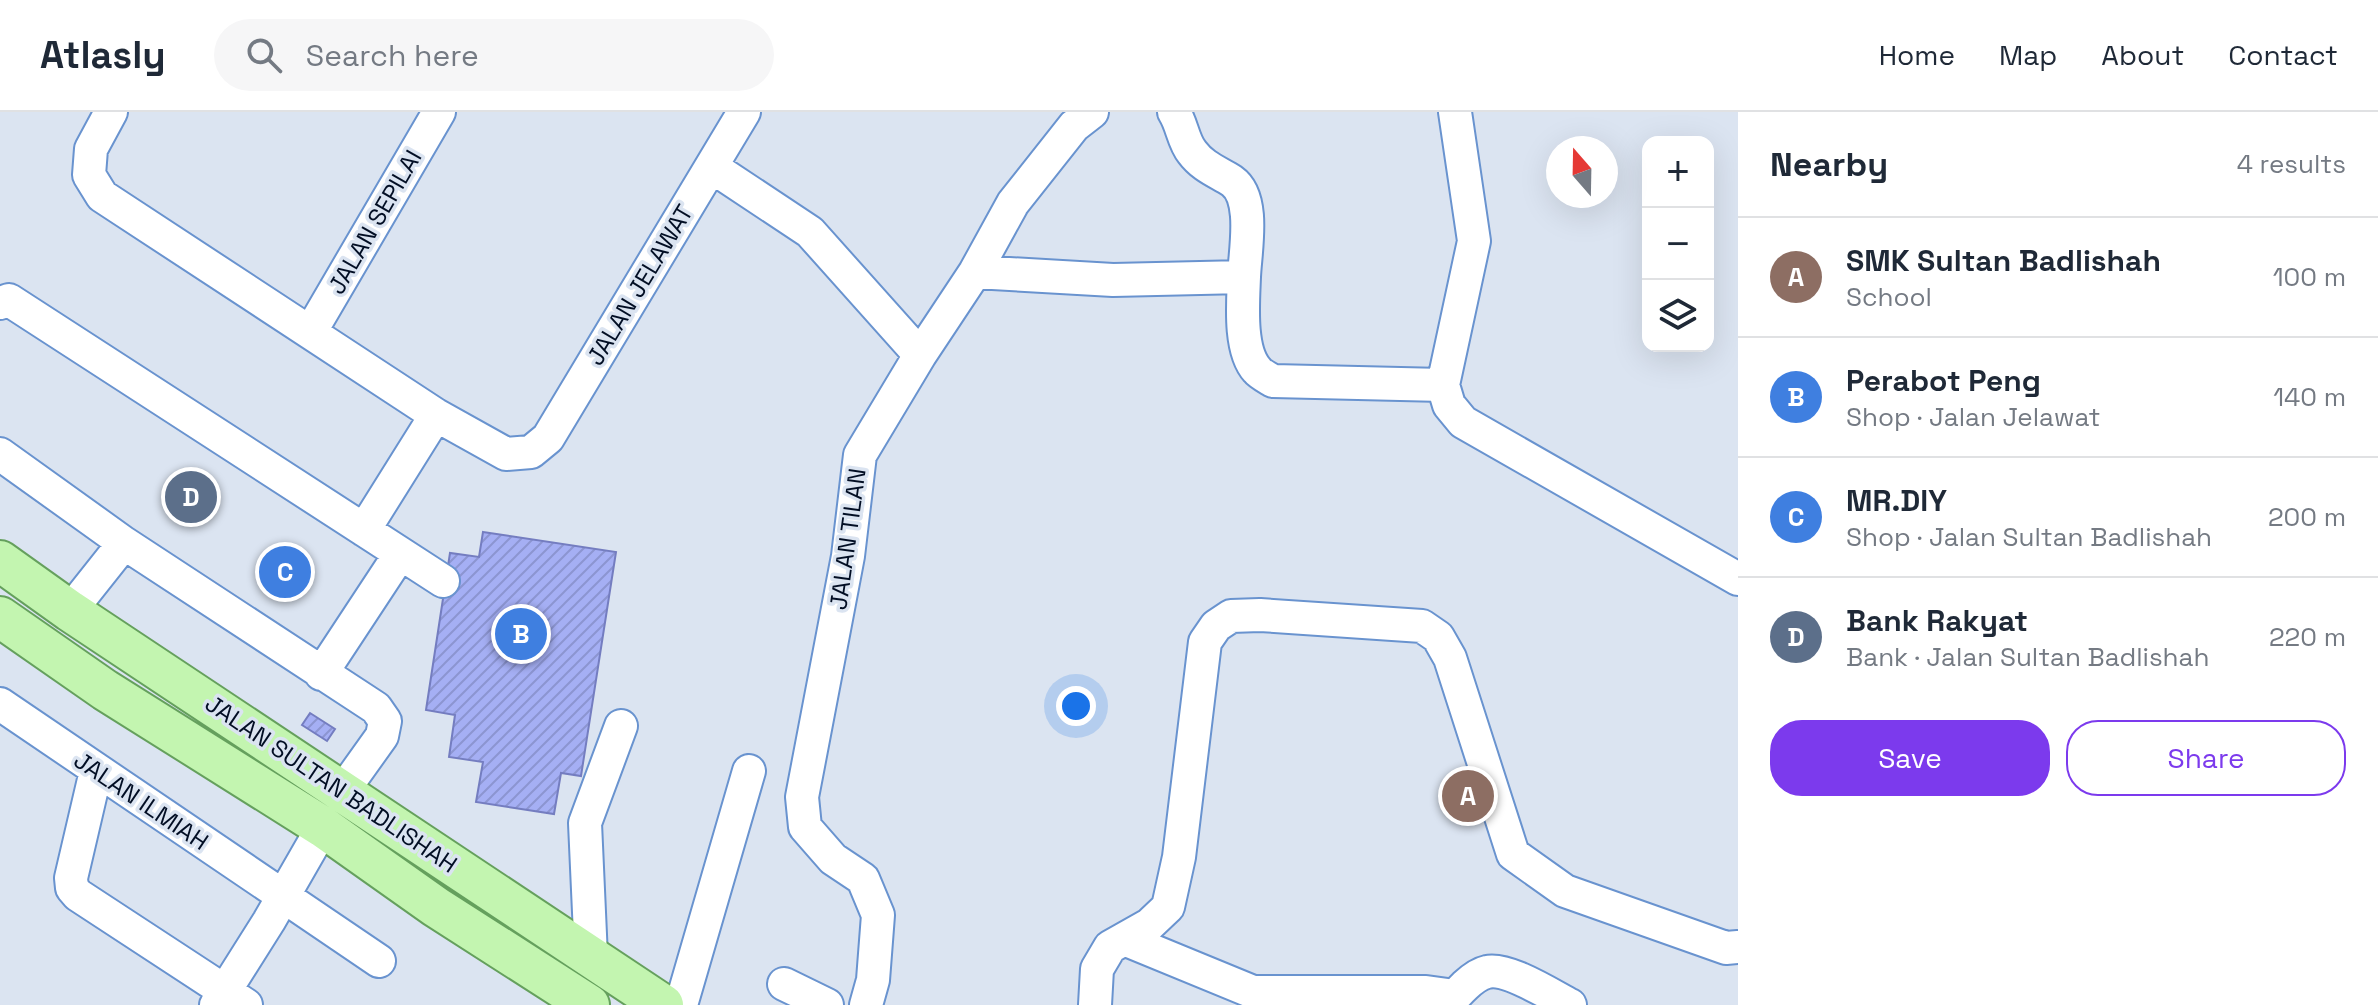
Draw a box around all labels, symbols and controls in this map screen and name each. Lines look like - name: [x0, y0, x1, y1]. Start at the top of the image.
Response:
- search box: [214, 19, 774, 91]
- text: Atlasly: [40, 31, 166, 79]
- icon: search: [242, 33, 286, 77]
- text: Search here: [306, 36, 479, 75]
- text: Home: [1879, 37, 1955, 73]
- text: Map: [1999, 37, 2057, 73]
- text: About: [2101, 37, 2184, 73]
- text: Contact: [2228, 37, 2338, 73]
- north arrow: [1546, 136, 1618, 208]
- map controls: [1642, 136, 1714, 352]
- button: +: [1642, 136, 1714, 208]
- text: Nearby: [1770, 143, 1888, 186]
- street label: JALAN SEPILAI: [321, 144, 428, 299]
- text: 4 results: [2237, 147, 2346, 181]
- street label: JALAN JELAWAT: [579, 199, 700, 371]
- button: −: [1642, 208, 1714, 280]
- text: SMK Sultan Badlishah: [1846, 241, 2161, 280]
- text: A: [1788, 260, 1804, 294]
- text: 100 m: [2273, 260, 2346, 294]
- button: layers: [1642, 280, 1714, 352]
- text: School: [1846, 280, 1932, 314]
- text: Perabot Peng: [1846, 361, 2041, 400]
- text: B: [1787, 380, 1805, 414]
- text: 140 m: [2273, 380, 2346, 414]
- text: Shop · Jalan Jelawat: [1846, 400, 2100, 434]
- street label: JALAN TILAN: [822, 466, 873, 612]
- pin: D: [165, 467, 217, 527]
- text: MR.DIY: [1846, 481, 1947, 520]
- text: C: [1788, 500, 1804, 534]
- text: 200 m: [2268, 500, 2346, 534]
- text: Shop · Jalan Sultan Badlishah: [1846, 520, 2212, 554]
- pin: C: [259, 542, 311, 602]
- text: Bank Rakyat: [1846, 601, 2028, 640]
- pin: B: [495, 604, 547, 664]
- text: D: [1787, 620, 1805, 654]
- text: 220 m: [2269, 620, 2346, 654]
- text: Bank · Jalan Sultan Badlishah: [1846, 640, 2209, 674]
- your location: [1056, 686, 1096, 726]
- street label: JALAN SULTAN BADLISHAH: [199, 688, 463, 880]
- button: Save: [1770, 720, 2050, 796]
- button: Share: [2066, 720, 2346, 796]
- street label: JALAN ILMIAH: [68, 744, 214, 857]
- pin: A: [1442, 766, 1494, 826]

